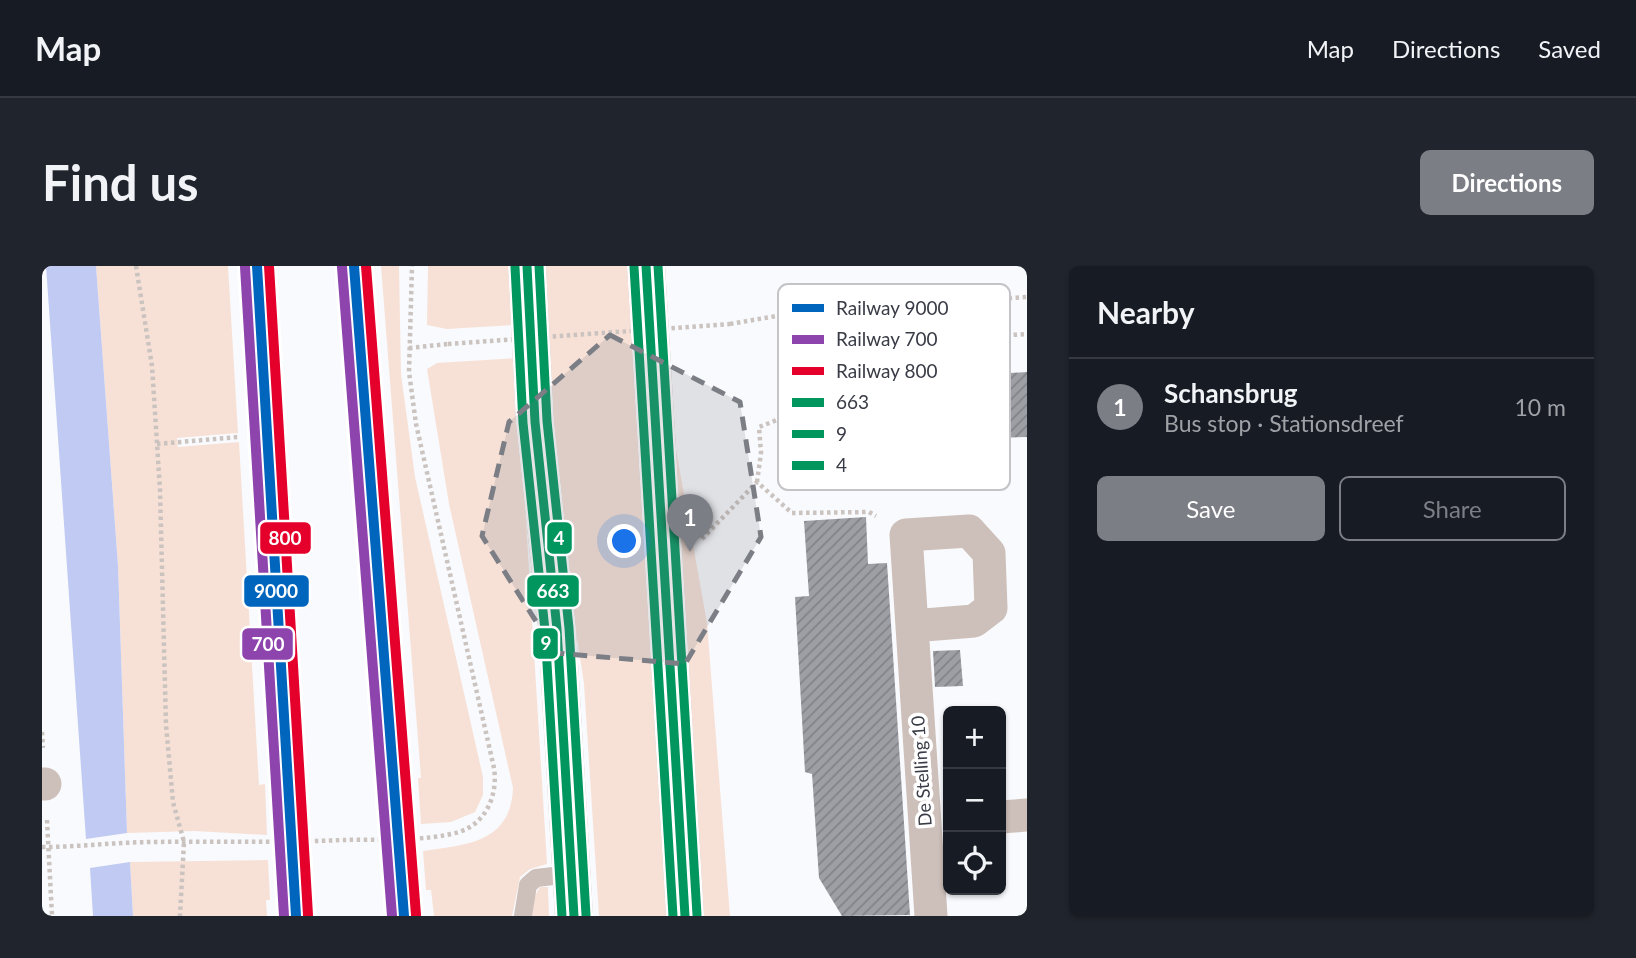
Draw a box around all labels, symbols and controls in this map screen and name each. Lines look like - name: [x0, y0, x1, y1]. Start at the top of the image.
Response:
- text: Map: [35, 28, 101, 68]
- text: Map: [1307, 34, 1354, 63]
- text: Directions: [1392, 34, 1500, 63]
- text: Saved: [1538, 34, 1601, 63]
- button: Directions: [1420, 150, 1594, 215]
- text: Find us: [42, 153, 199, 211]
- legend: [778, 284, 1010, 490]
- text: Nearby: [1097, 294, 1195, 330]
- text: Railway 9000: [836, 296, 949, 319]
- text: Railway 700: [836, 327, 938, 350]
- text: Railway 800: [836, 359, 938, 382]
- text: Schansbrug: [1164, 377, 1298, 409]
- text: 663: [836, 390, 869, 413]
- text: 1: [1113, 393, 1127, 421]
- text: 10 m: [1515, 393, 1566, 421]
- text: Bus stop · Stationsdreef: [1164, 409, 1404, 437]
- text: 9: [836, 422, 847, 445]
- text: 4: [836, 453, 847, 476]
- button: Save: [1097, 476, 1325, 541]
- button: Share: [1339, 476, 1566, 541]
- pin: 1: [667, 494, 713, 552]
- line badge: 800: [259, 521, 312, 555]
- line badge: 4: [546, 521, 573, 555]
- your location: [607, 524, 641, 558]
- text: 800: [268, 526, 302, 549]
- text: 4: [553, 526, 565, 549]
- line badge: 9000: [243, 574, 310, 608]
- line badge: 663: [526, 574, 580, 608]
- text: 9000: [254, 579, 298, 602]
- text: 663: [536, 579, 570, 602]
- line badge: 700: [241, 627, 294, 661]
- line badge: 9: [532, 627, 559, 660]
- text: 9: [540, 631, 552, 654]
- text: 700: [251, 632, 285, 655]
- map controls: [943, 706, 1006, 895]
- button: +: [943, 706, 1006, 769]
- street label: De Stelling 10: [906, 715, 936, 827]
- button: −: [943, 769, 1006, 832]
- button: locate: [943, 832, 1006, 895]

